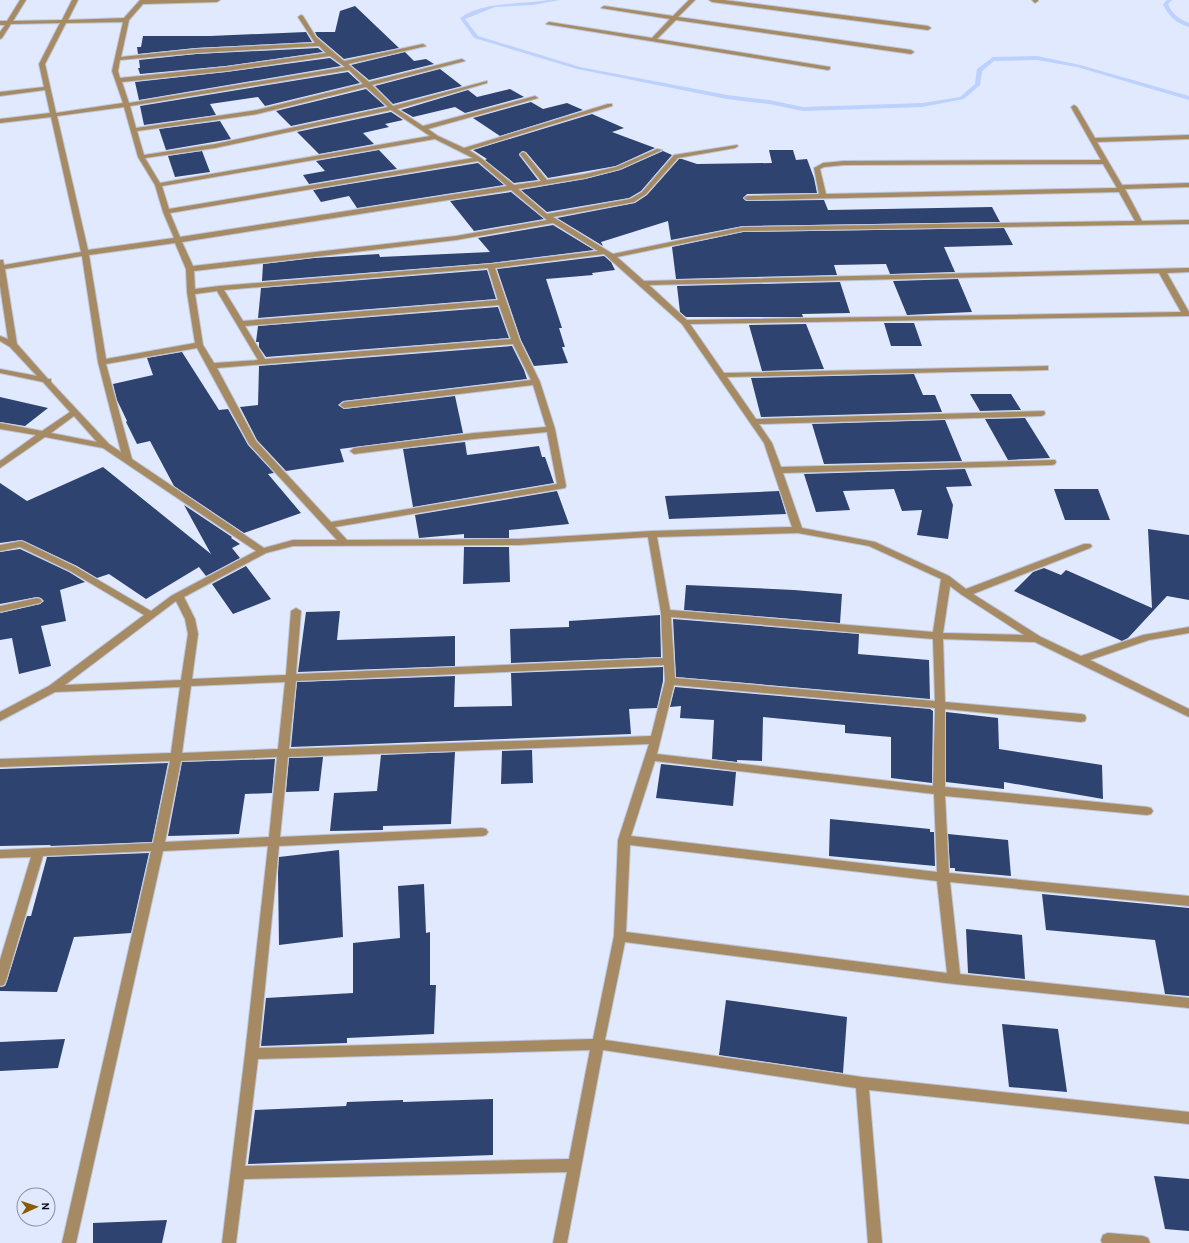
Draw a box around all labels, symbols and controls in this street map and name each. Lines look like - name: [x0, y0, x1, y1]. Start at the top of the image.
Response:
- north arrow: [16, 1187, 56, 1227]
- text: N: [40, 1202, 51, 1211]

